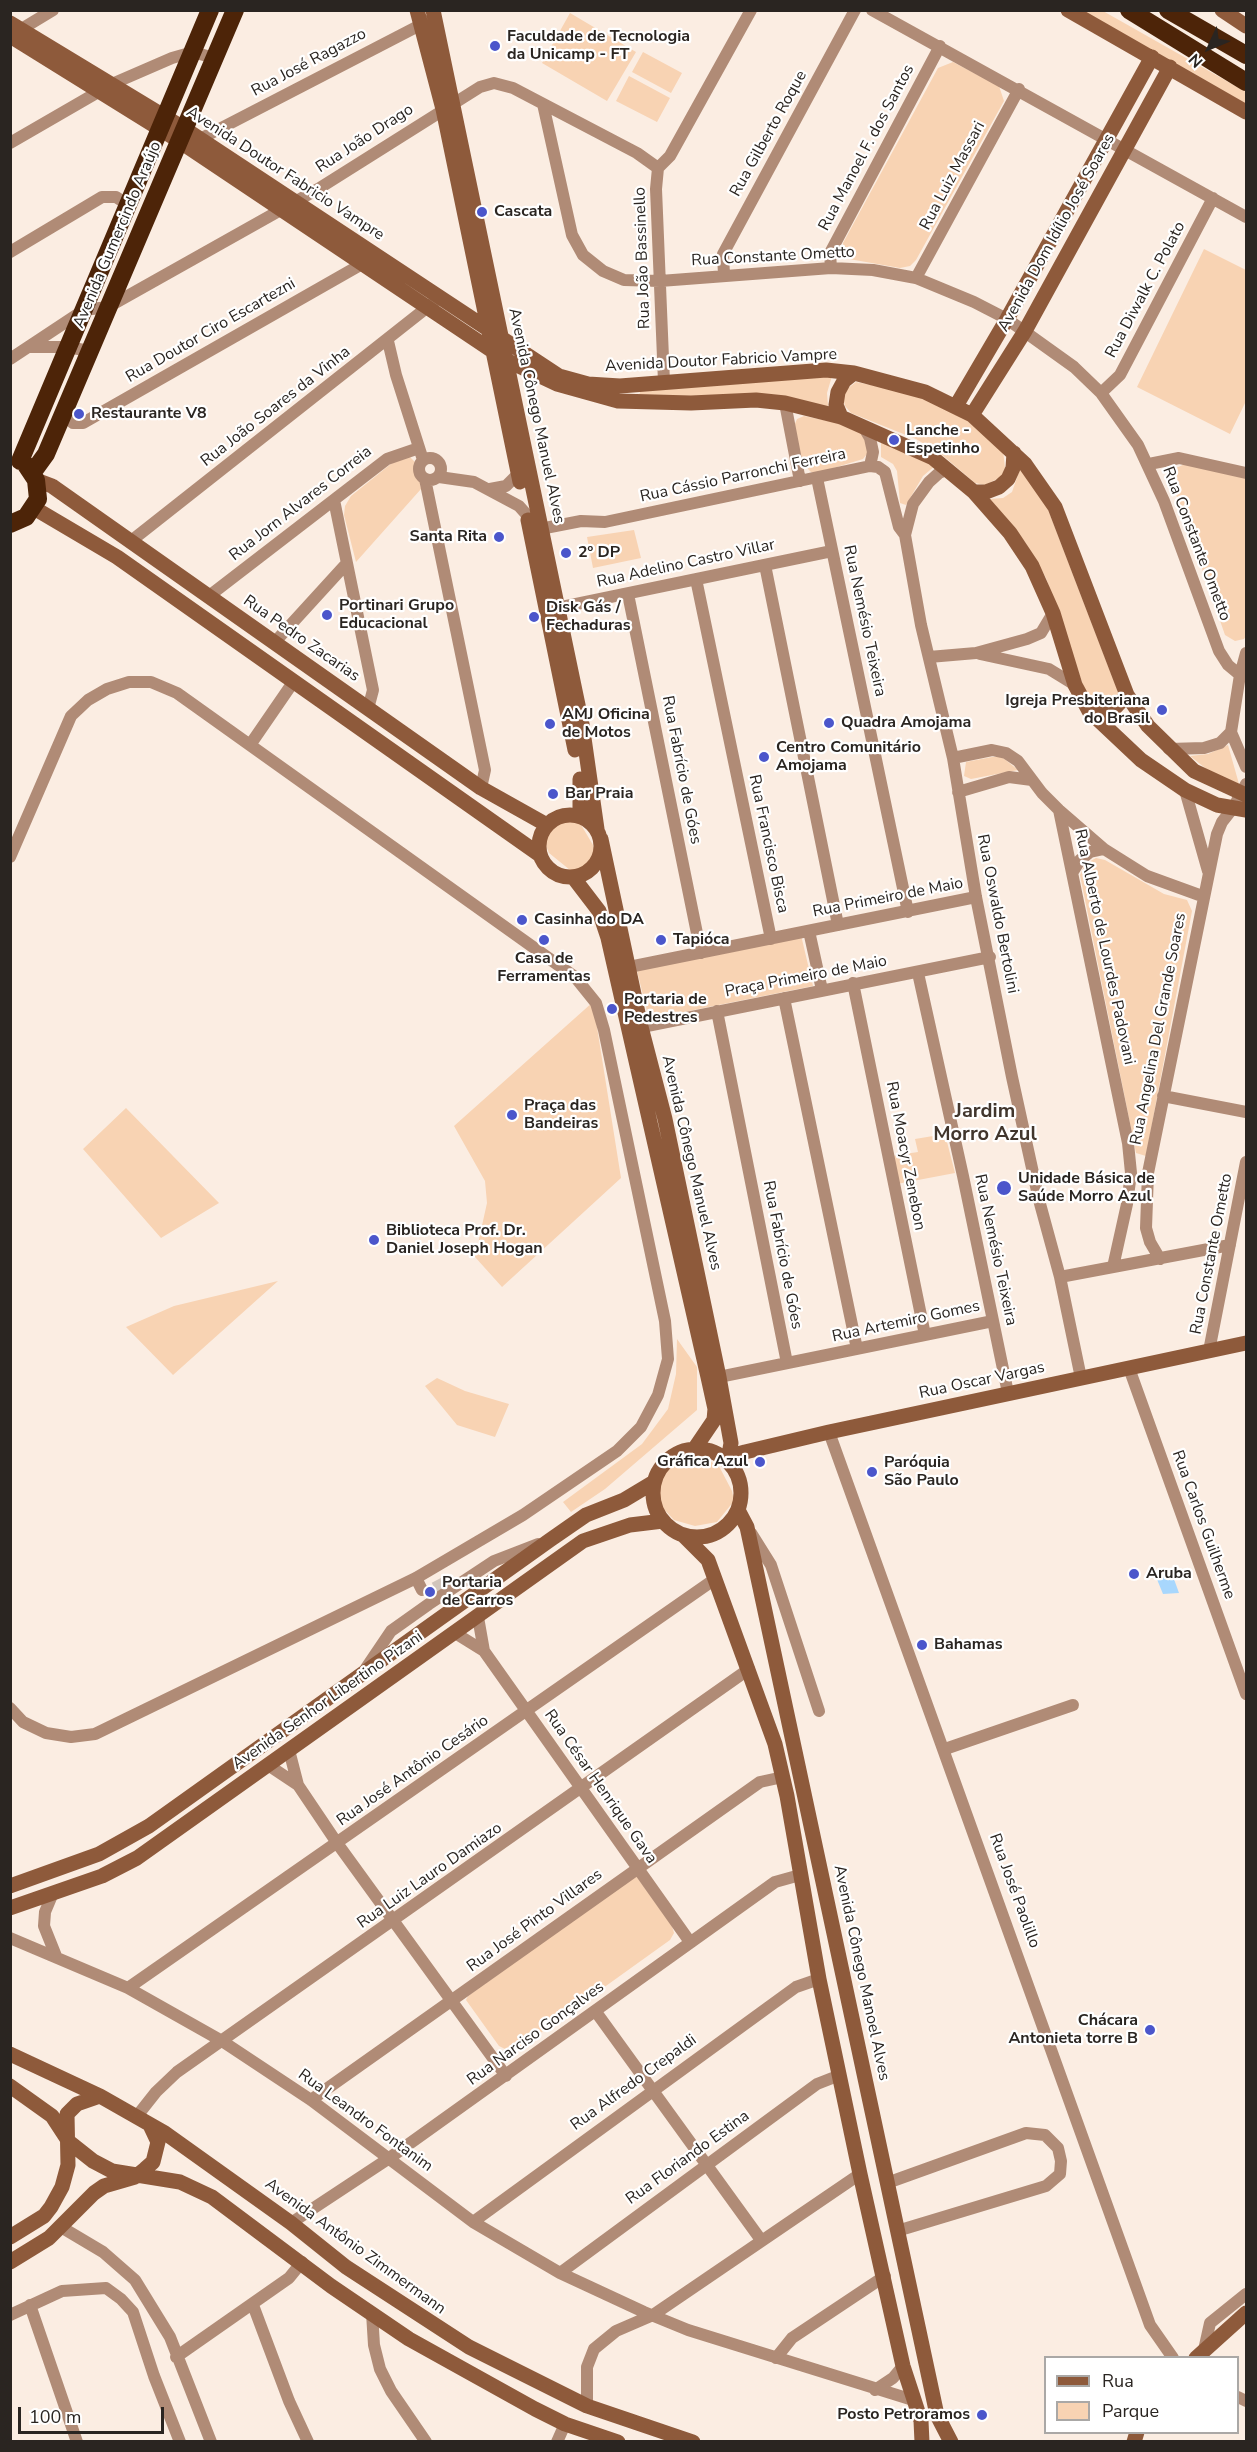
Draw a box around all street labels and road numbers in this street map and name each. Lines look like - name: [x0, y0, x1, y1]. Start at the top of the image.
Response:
- street label: Rua José Ragazzo: [248, 25, 370, 101]
- street label: Rua Manoel F. dos Santos: [815, 62, 919, 234]
- street label: Rua Gilberto Roque: [726, 68, 812, 200]
- street label: Rua João Drago: [313, 100, 417, 178]
- street label: Avenida Doutor Fabricio Vampre: [182, 103, 388, 245]
- street label: Rua Luiz Massari: [916, 118, 990, 234]
- street label: Avenida Dom Idílio José Soares: [994, 131, 1120, 335]
- street label: Avenida Gumercindo Araújo: [70, 139, 166, 331]
- street label: Rua João Bassinello: [631, 187, 655, 329]
- street label: Rua Diwalk C. Polato: [1102, 219, 1190, 361]
- street label: Rua Constante Ometto: [691, 243, 855, 271]
- street label: Rua Doutor Ciro Escartezni: [123, 275, 299, 387]
- street label: Avenida Cônego Manuel Alves: [504, 306, 568, 526]
- street label: Rua João Soares da Vinha: [197, 343, 355, 471]
- street label: Avenida Doutor Fabricio Vampre: [605, 345, 837, 377]
- street label: Rua Jorn Alvares Correia: [226, 443, 376, 565]
- street label: Rua Cássio Parronchi Ferreira: [638, 445, 848, 507]
- street label: Rua Constante Ometto: [1158, 464, 1234, 624]
- street label: Rua Adelino Castro Villar: [595, 536, 777, 592]
- street label: Rua Nemésio Teixeira: [839, 543, 889, 699]
- street label: Rua Pedro Zacarias: [239, 592, 363, 686]
- street label: Rua Fabrício de Góes: [657, 694, 705, 846]
- street label: Rua Francisco Bisca: [744, 773, 792, 915]
- street label: Rua Alberto de Lourdes Padovani: [1070, 827, 1138, 1067]
- street label: Rua Oswaldo Bertolini: [972, 833, 1022, 995]
- street label: Rua Primeiro de Maio: [811, 874, 965, 922]
- street label: Rua Angelina Del Grande Soares: [1127, 911, 1191, 1147]
- street label: Praça Primeiro de Maio: [723, 952, 889, 1002]
- street label: Avenida Cônego Manuel Alves: [657, 1054, 725, 1272]
- street label: Rua Moacyr Zenebon: [881, 1080, 929, 1232]
- street label: Rua Nemésio Teixeira: [970, 1172, 1020, 1328]
- street label: Rua Constante Ometto: [1187, 1172, 1237, 1336]
- street label: Rua Fabrício de Góes: [758, 1179, 806, 1331]
- street label: Rua Artemiro Gomes: [830, 1297, 982, 1347]
- street label: Rua Oscar Vargas: [918, 1358, 1046, 1404]
- street label: Rua Carlos Guilherme: [1167, 1448, 1239, 1602]
- street label: Avenida Senhor Libertino Pizani: [229, 1628, 427, 1774]
- street label: Rua César Henrique Gava: [539, 1706, 661, 1868]
- street label: Rua José Antônio Cesário: [333, 1711, 493, 1831]
- street label: Rua Luiz Lauro Damiazo: [354, 1819, 506, 1933]
- street label: Rua José Paolillo: [984, 1831, 1044, 1951]
- street label: Avenida Cônego Manoel Alves: [829, 1864, 893, 2082]
- street label: Rua José Pinto Villares: [464, 1865, 606, 1977]
- street label: Rua Narciso Gonçalves: [464, 1978, 608, 2090]
- street label: Rua Alfredo Crepaldi: [567, 2031, 701, 2135]
- street label: Rua Leandro Fontanim: [294, 2066, 436, 2176]
- street label: Rua Floriando Estina: [623, 2107, 753, 2209]
- street label: Avenida Antônio Zimmermann: [261, 2175, 449, 2319]

